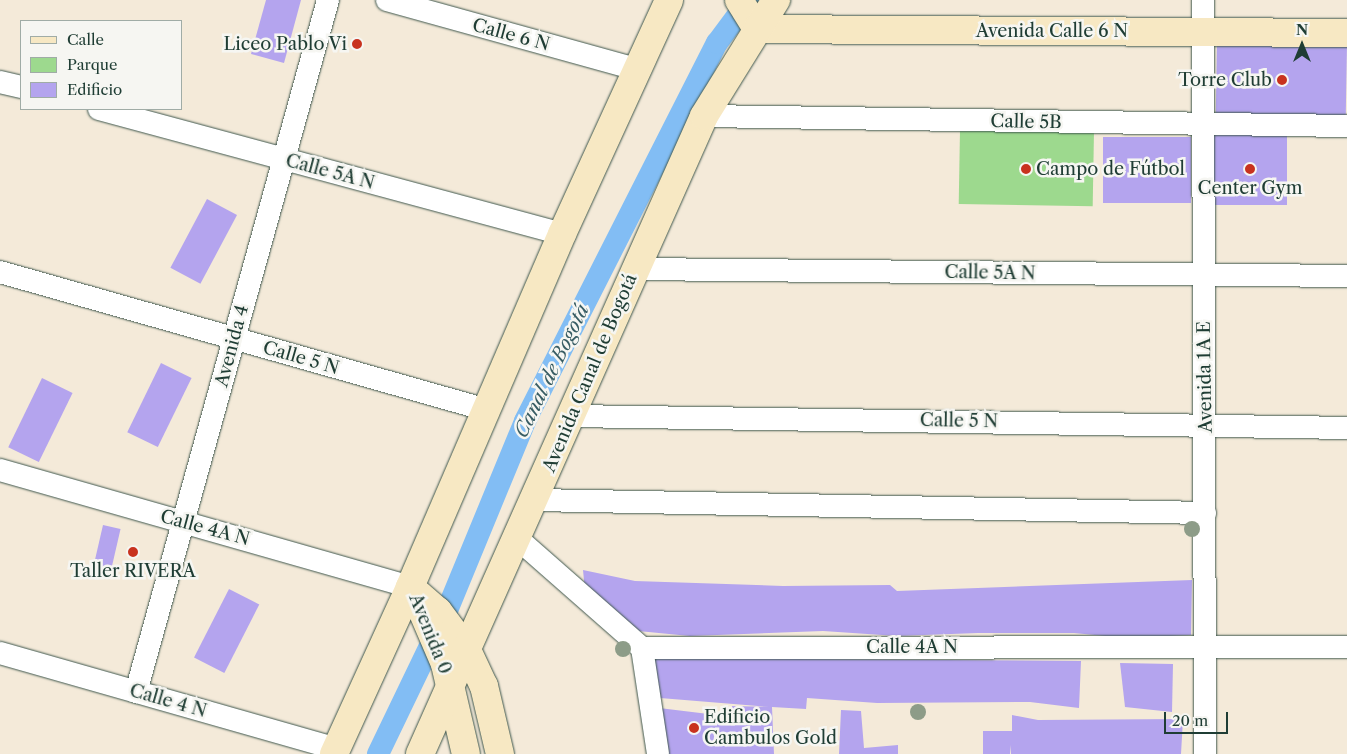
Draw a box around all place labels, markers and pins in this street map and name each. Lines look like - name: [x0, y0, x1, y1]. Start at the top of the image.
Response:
- place label: Liceo Pablo Vi: [223, 33, 347, 55]
- marker: Liceo Pablo Vi: [351, 38, 363, 50]
- place label: Torre Club: [1178, 69, 1272, 91]
- marker: Torre Club: [1276, 74, 1288, 86]
- place label: Campo de Fútbol: [1036, 158, 1185, 180]
- marker: Campo de Fútbol: [1020, 163, 1032, 175]
- marker: Center Gym: [1244, 163, 1256, 175]
- place label: Center Gym: [1197, 177, 1303, 199]
- marker: Taller RIVERA: [127, 546, 139, 558]
- place label: Taller RIVERA: [70, 560, 196, 582]
- place label: Edificio Cambulos Gold: [704, 707, 837, 750]
- marker: Edificio Cambulos Gold: [688, 722, 700, 734]

